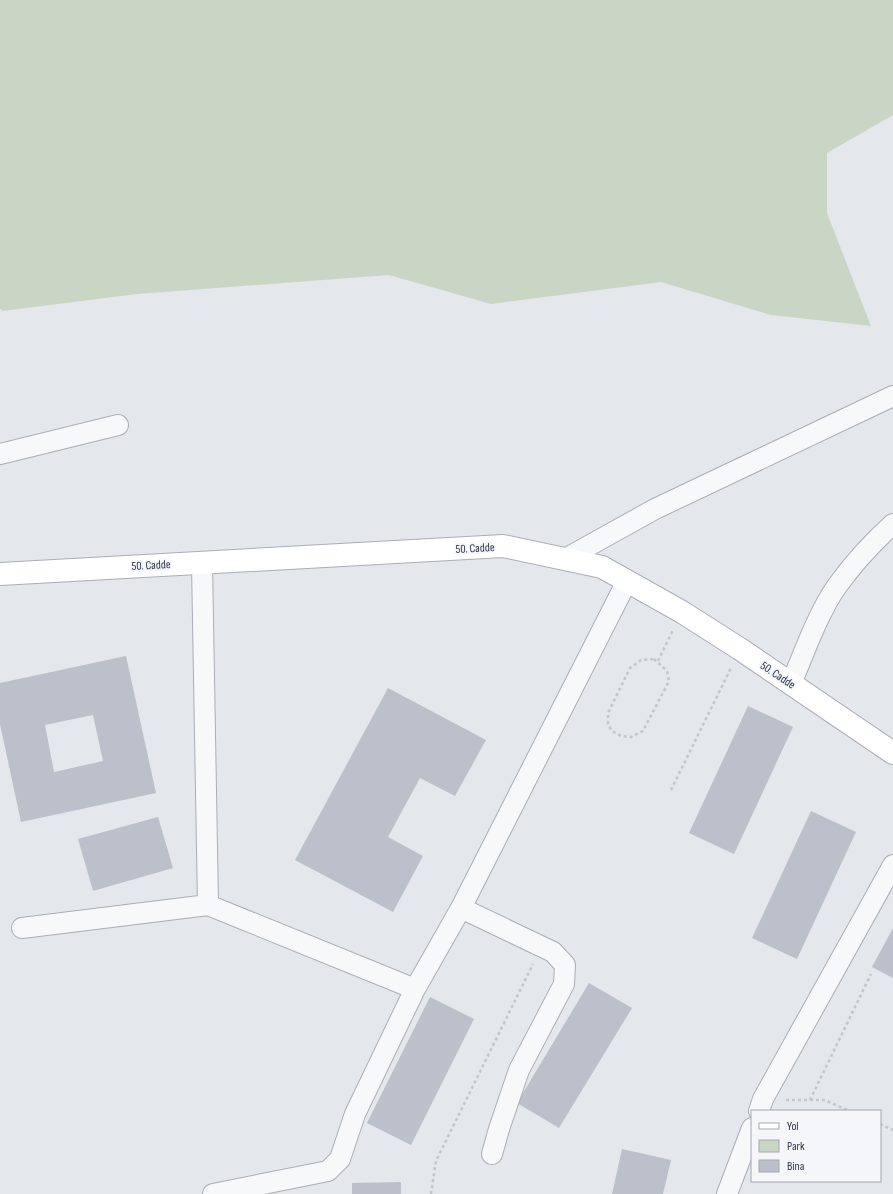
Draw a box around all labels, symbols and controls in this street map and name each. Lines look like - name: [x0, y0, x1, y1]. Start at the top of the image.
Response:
- street label: 50. Cadde: [455, 540, 495, 557]
- street label: 50. Cadde: [131, 557, 171, 574]
- street label: 50. Cadde: [757, 658, 798, 693]
- legend: [751, 1110, 881, 1182]
- text: Yol: [787, 1119, 799, 1134]
- text: Park: [787, 1139, 805, 1154]
- text: Bina: [787, 1159, 805, 1174]

